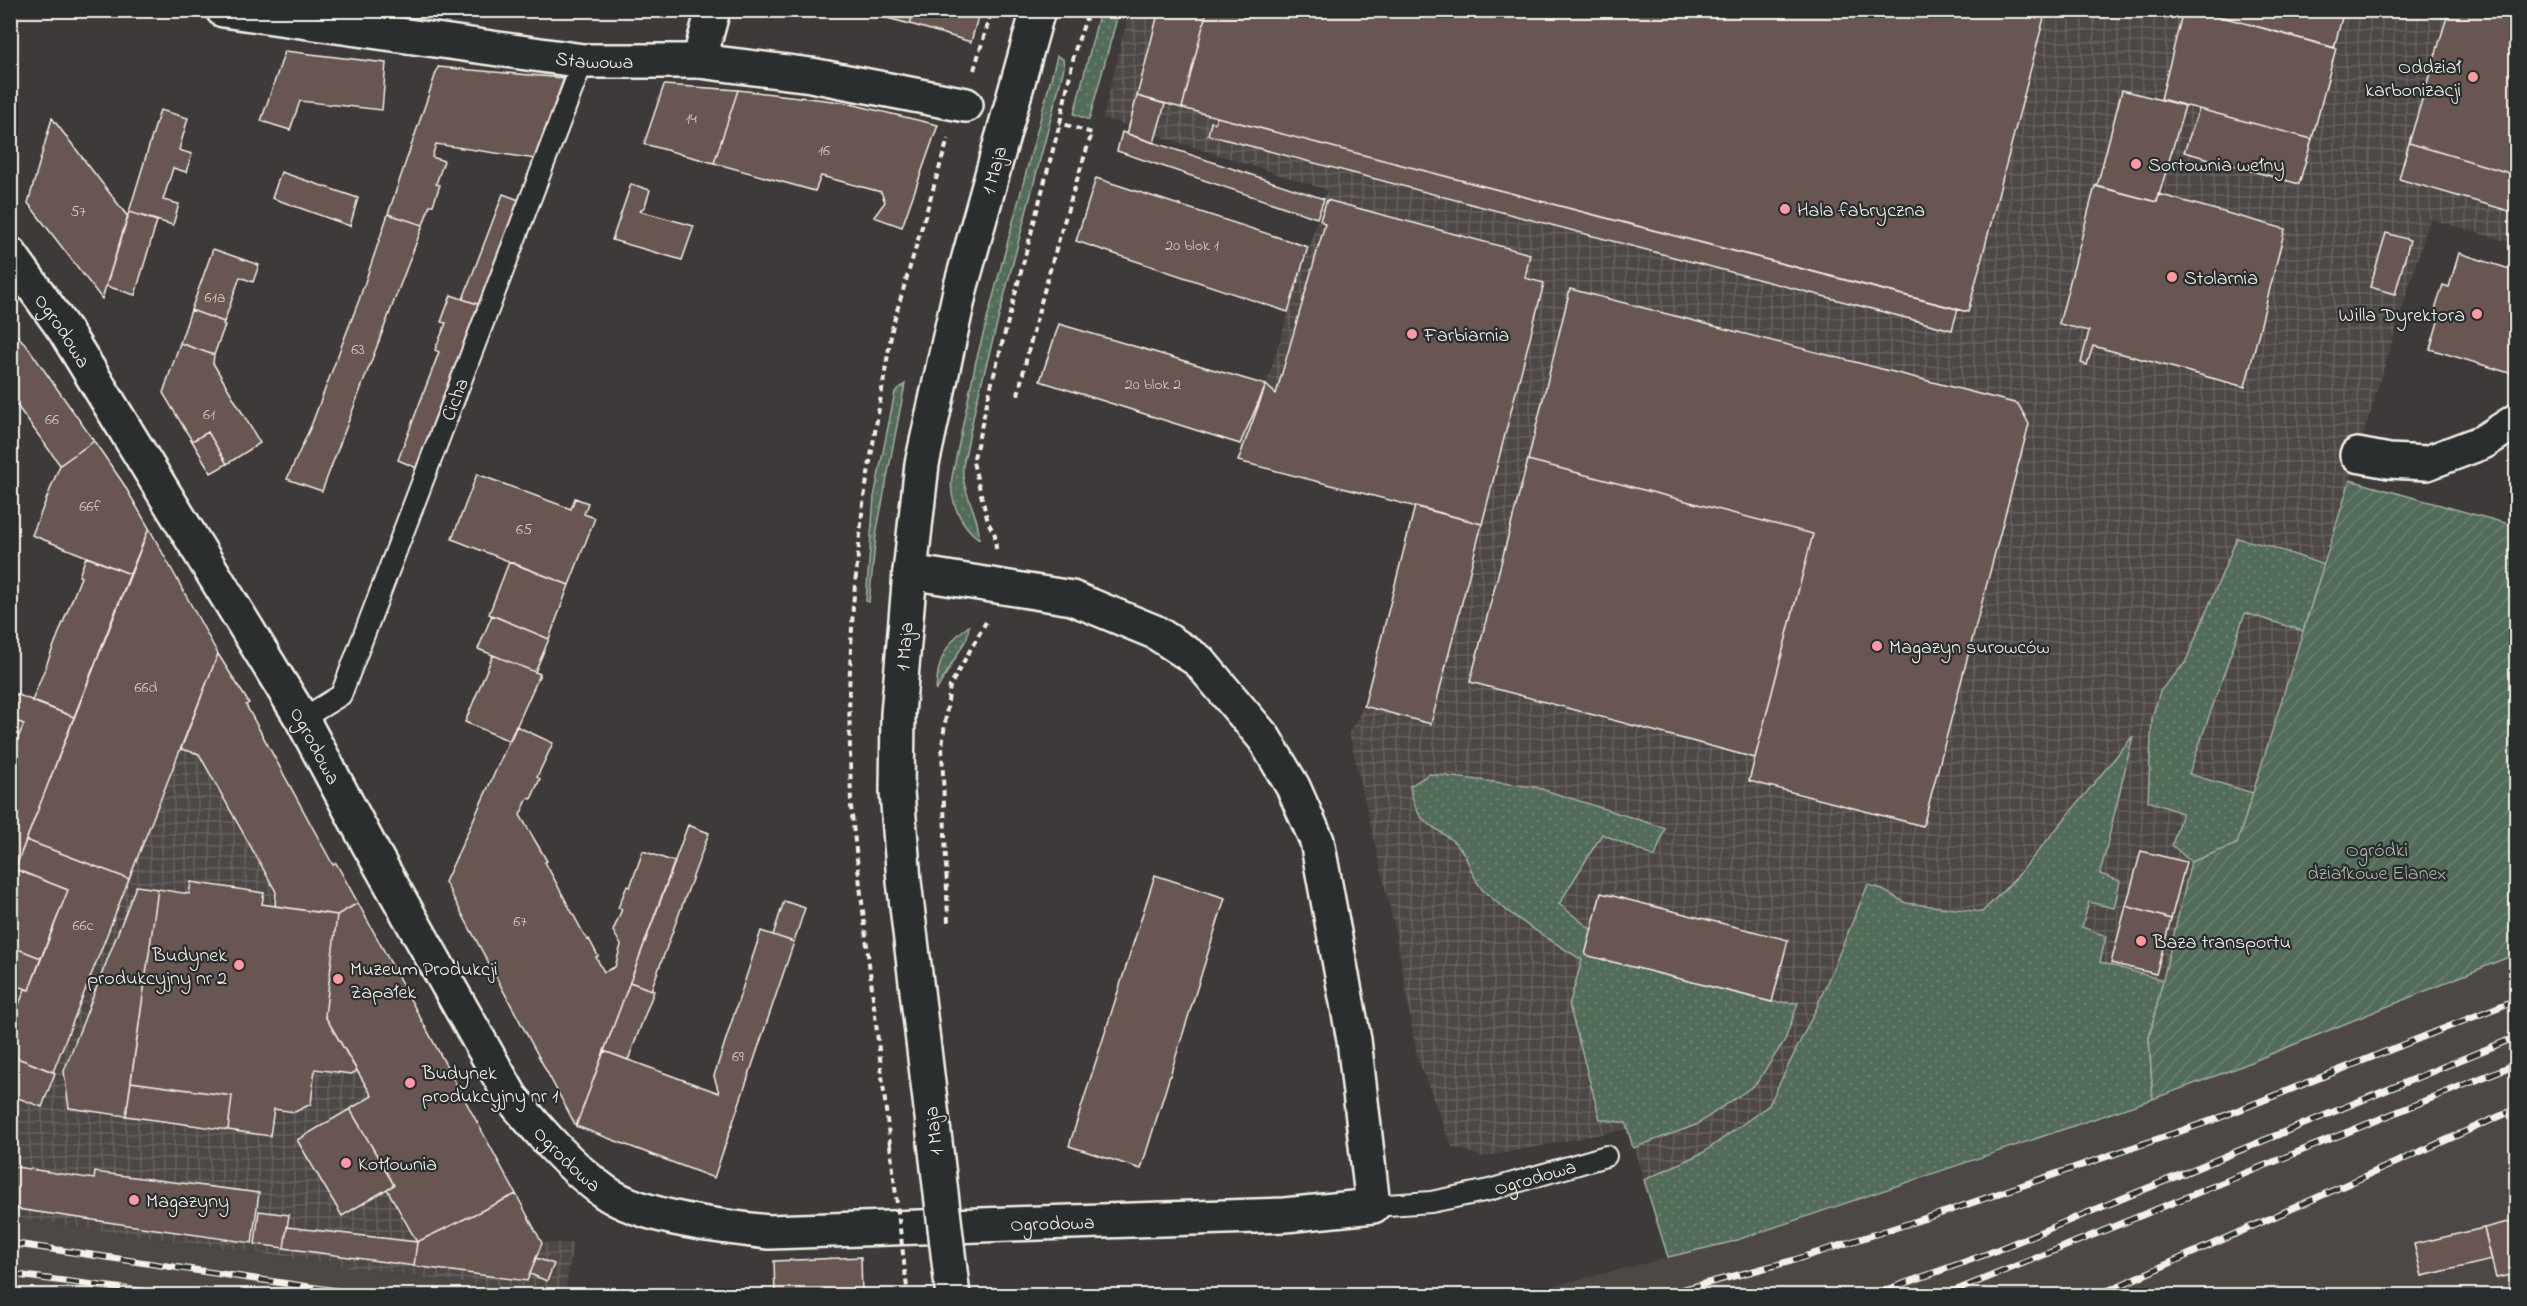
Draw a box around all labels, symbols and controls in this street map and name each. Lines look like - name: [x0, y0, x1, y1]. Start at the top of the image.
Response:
- street label: Stawowa: [553, 45, 633, 78]
- place label: Oddział karbonizacji: [2365, 54, 2461, 106]
- marker: Oddział karbonizacji: [2466, 70, 2480, 84]
- house number: 14: [685, 107, 697, 131]
- house number: 16: [818, 139, 830, 163]
- street label: 1 Maja: [975, 143, 1016, 198]
- place label: Sortownia wełny: [2148, 152, 2285, 181]
- marker: Sortownia wełny: [2129, 157, 2143, 171]
- place label: Hala fabryczna: [1797, 197, 1925, 226]
- house number: 57: [70, 200, 86, 224]
- marker: Hala fabryczna: [1778, 202, 1792, 216]
- house number: 20 blok 1: [1165, 234, 1219, 258]
- place label: Stolarnia: [2184, 265, 2258, 294]
- marker: Stolarnia: [2165, 270, 2179, 284]
- house number: 61a: [205, 286, 225, 310]
- street label: Ogrodowa: [26, 288, 96, 374]
- place label: Willa Dyrektora: [2339, 302, 2465, 331]
- marker: Willa Dyrektora: [2470, 307, 2484, 321]
- place label: Farbiarnia: [1423, 322, 1509, 351]
- marker: Farbiarnia: [1405, 327, 1419, 341]
- house number: 63: [351, 338, 365, 362]
- house number: 20 blok 2: [1125, 373, 1181, 397]
- street label: Cicha: [435, 374, 478, 426]
- house number: 61: [203, 403, 215, 427]
- house number: 66: [45, 408, 59, 432]
- house number: 66f: [79, 495, 101, 519]
- house number: 65: [516, 518, 532, 542]
- street label: 1 Maja: [890, 621, 923, 672]
- place label: Magazyn surowców: [1889, 634, 2050, 664]
- marker: Magazyn surowców: [1870, 639, 1884, 653]
- house number: 66d: [134, 676, 158, 700]
- street label: Ogrodowa: [281, 702, 346, 790]
- park label: Ogródki działkowe Elanex: [2308, 837, 2446, 889]
- house number: 67: [513, 910, 527, 934]
- house number: 66c: [72, 914, 94, 938]
- place label: Baza transportu: [2152, 929, 2291, 958]
- marker: Baza transportu: [2134, 934, 2148, 948]
- place label: Budynek produkcyjny nr 2: [87, 942, 227, 994]
- place label: Muzeum Produkcji Zapałek: [350, 956, 498, 1008]
- marker: Budynek produkcyjny nr 2: [232, 958, 246, 972]
- marker: Muzeum Produkcji Zapałek: [331, 972, 345, 986]
- house number: 69: [732, 1045, 744, 1069]
- place label: Budynek produkcyjny nr 1: [421, 1060, 558, 1112]
- marker: Budynek produkcyjny nr 1: [403, 1076, 417, 1090]
- street label: 1 Maja: [918, 1105, 953, 1157]
- street label: Ogrodowa: [525, 1121, 606, 1201]
- place label: Kotłownia: [358, 1151, 437, 1180]
- street label: Ogrodowa: [1491, 1153, 1580, 1205]
- marker: Kotłownia: [339, 1156, 353, 1170]
- place label: Magazyny: [146, 1188, 229, 1218]
- marker: Magazyny: [127, 1193, 141, 1207]
- street label: Ogrodowa: [1010, 1209, 1095, 1242]

